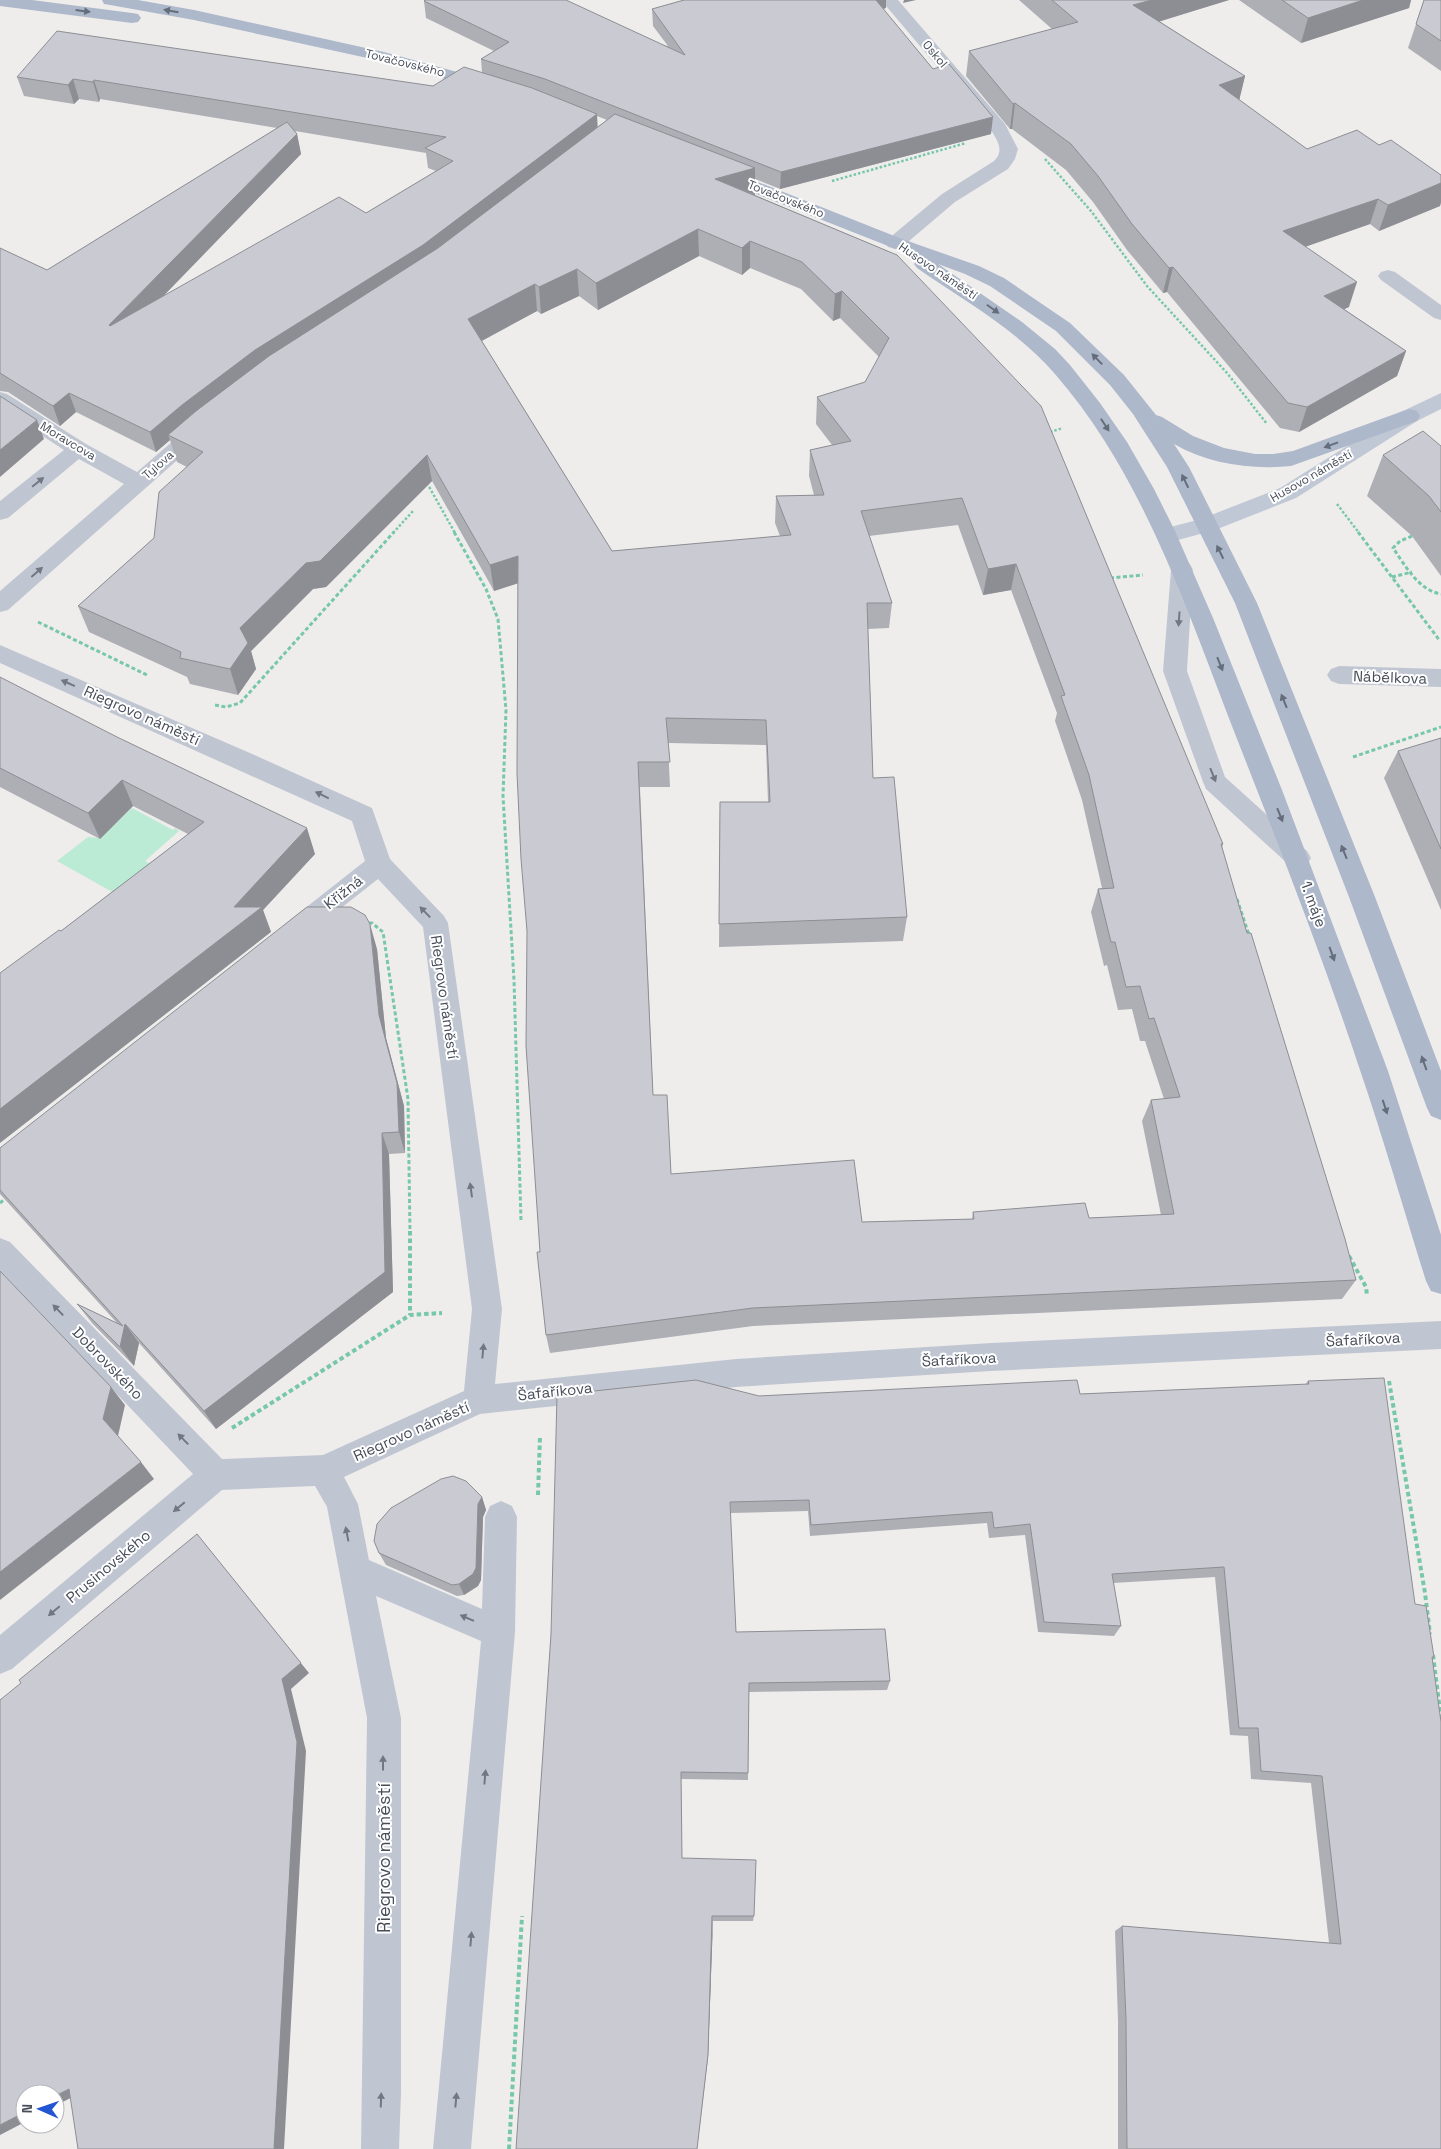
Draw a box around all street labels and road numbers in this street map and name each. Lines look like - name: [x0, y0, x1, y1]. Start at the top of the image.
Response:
- street label: Oskol: [919, 37, 951, 71]
- street label: Tovačovského: [364, 45, 446, 81]
- street label: Tovačovského: [745, 176, 827, 222]
- street label: Husovo náměstí: [895, 239, 981, 303]
- street label: Moravcova: [37, 418, 99, 464]
- street label: Husovo náměstí: [1267, 446, 1355, 506]
- street label: Tylova: [139, 447, 177, 483]
- street label: Nábělkova: [1353, 666, 1428, 688]
- street label: Riegrovo náměstí: [81, 681, 203, 749]
- street label: Křižná: [320, 871, 367, 913]
- street label: 1. máje: [1297, 878, 1331, 930]
- street label: Riegrovo náměstí: [427, 934, 463, 1060]
- street label: Dobrovského: [69, 1323, 147, 1403]
- street label: Šafaříkova: [1325, 1328, 1401, 1350]
- street label: Šafaříkova: [921, 1348, 997, 1370]
- street label: Šafaříkova: [517, 1378, 594, 1404]
- street label: Riegrovo náměstí: [350, 1397, 472, 1465]
- street label: Prusinovského: [62, 1525, 154, 1607]
- street label: Riegrovo náměstí: [372, 1783, 395, 1933]

